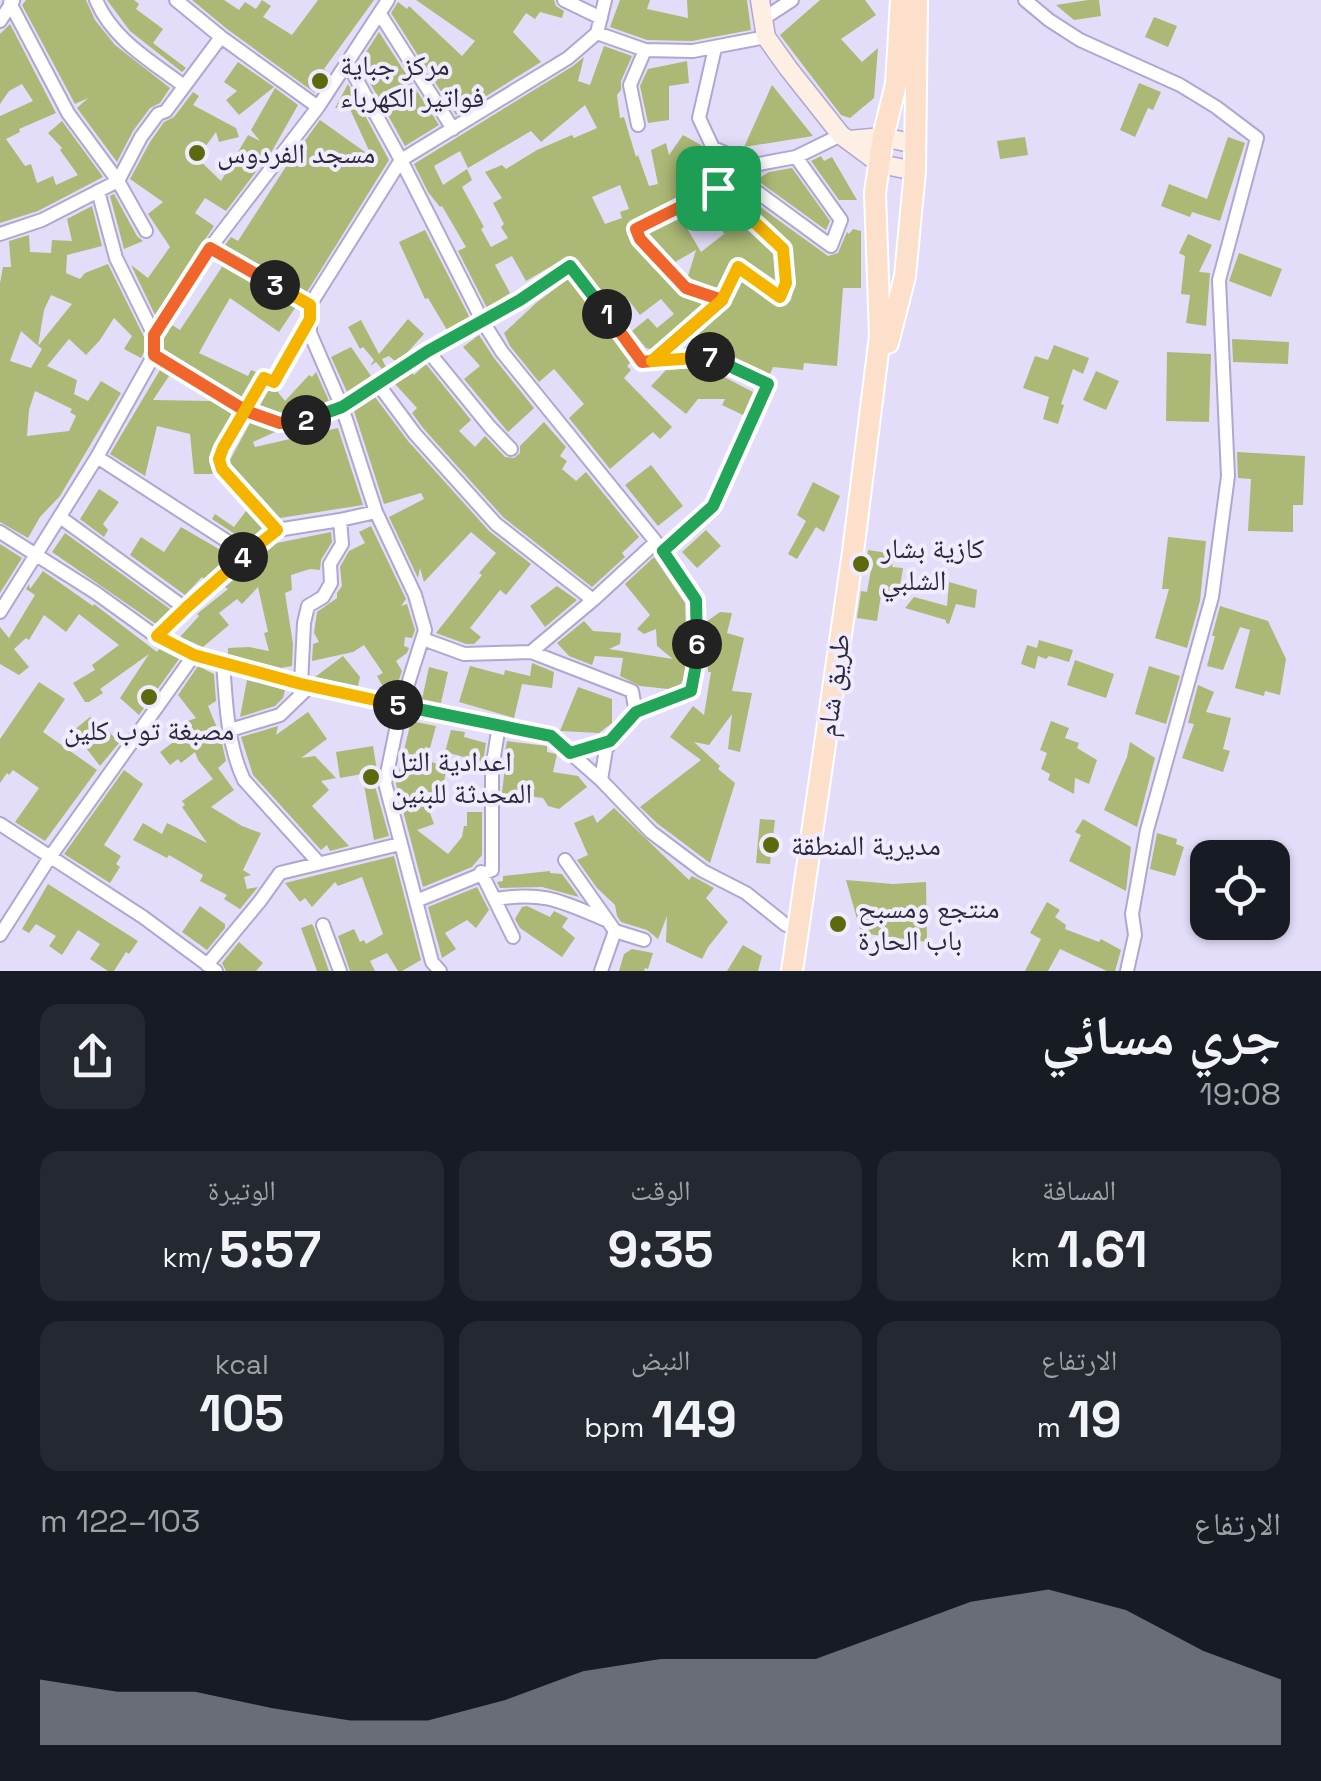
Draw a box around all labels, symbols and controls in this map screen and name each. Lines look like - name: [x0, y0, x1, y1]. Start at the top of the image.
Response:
- place label: مركز جباية فواتير الكهرباء: [340, 47, 484, 115]
- marker: مركز جباية فواتير الكهرباء: [309, 70, 331, 92]
- place label: مسجد الفردوس: [217, 135, 375, 171]
- marker: مسجد الفردوس: [186, 142, 208, 164]
- pin: [676, 146, 761, 231]
- icon: arrive: [691, 161, 746, 216]
- pin: 3: [250, 260, 300, 310]
- text: 3: [266, 267, 284, 303]
- pin: 1: [582, 289, 632, 339]
- text: 1: [601, 296, 613, 332]
- pin: 7: [685, 332, 735, 382]
- text: 7: [702, 339, 718, 375]
- pin: 2: [281, 395, 331, 445]
- text: 2: [298, 402, 314, 438]
- place label: كازية بشار الشلبي: [880, 530, 985, 603]
- pin: 4: [218, 532, 268, 582]
- text: 4: [234, 539, 252, 575]
- marker: كازية بشار الشلبي: [850, 553, 872, 575]
- pin: 6: [672, 619, 722, 669]
- text: 6: [688, 626, 706, 662]
- street label: طريق شام: [808, 631, 859, 739]
- pin: 5: [373, 680, 423, 730]
- marker: مصبغة توب كلين: [138, 686, 160, 708]
- text: 5: [390, 687, 406, 723]
- place label: مصبغة توب كلين: [64, 712, 234, 748]
- place label: اعدادية التل المحدثة للبنين: [391, 743, 532, 811]
- marker: اعدادية التل المحدثة للبنين: [360, 766, 382, 788]
- place label: مديرية المنطقة: [791, 827, 941, 863]
- marker: مديرية المنطقة: [760, 834, 782, 856]
- map controls: [1190, 840, 1290, 940]
- button: locate: [1190, 840, 1290, 940]
- place label: منتجع ومسبح باب الحارة: [858, 890, 1000, 958]
- marker: منتجع ومسبح باب الحارة: [827, 913, 849, 935]
- text: جري مسائي: [1041, 1001, 1281, 1071]
- button: share: [40, 1004, 145, 1109]
- text: 19:08: [1199, 1074, 1281, 1114]
- text: الوتيرة: [208, 1172, 276, 1208]
- text: الوقت: [630, 1172, 691, 1208]
- text: المسافة: [1042, 1172, 1116, 1208]
- text: 5:57: [219, 1218, 321, 1282]
- text: 9:35: [607, 1218, 714, 1282]
- text: 1.61: [1057, 1218, 1148, 1282]
- text: /km: [162, 1239, 219, 1275]
- text: km: [1011, 1239, 1057, 1275]
- text: النبض: [631, 1342, 690, 1378]
- text: الارتفاع: [1041, 1342, 1117, 1378]
- text: kcal: [215, 1346, 269, 1382]
- text: 105: [199, 1382, 284, 1446]
- text: 149: [652, 1388, 737, 1452]
- text: 19: [1068, 1388, 1122, 1452]
- text: bpm: [584, 1409, 652, 1445]
- text: m: [1037, 1409, 1068, 1445]
- text: 103–122 m: [40, 1501, 200, 1541]
- text: الارتفاع: [1194, 1504, 1281, 1544]

